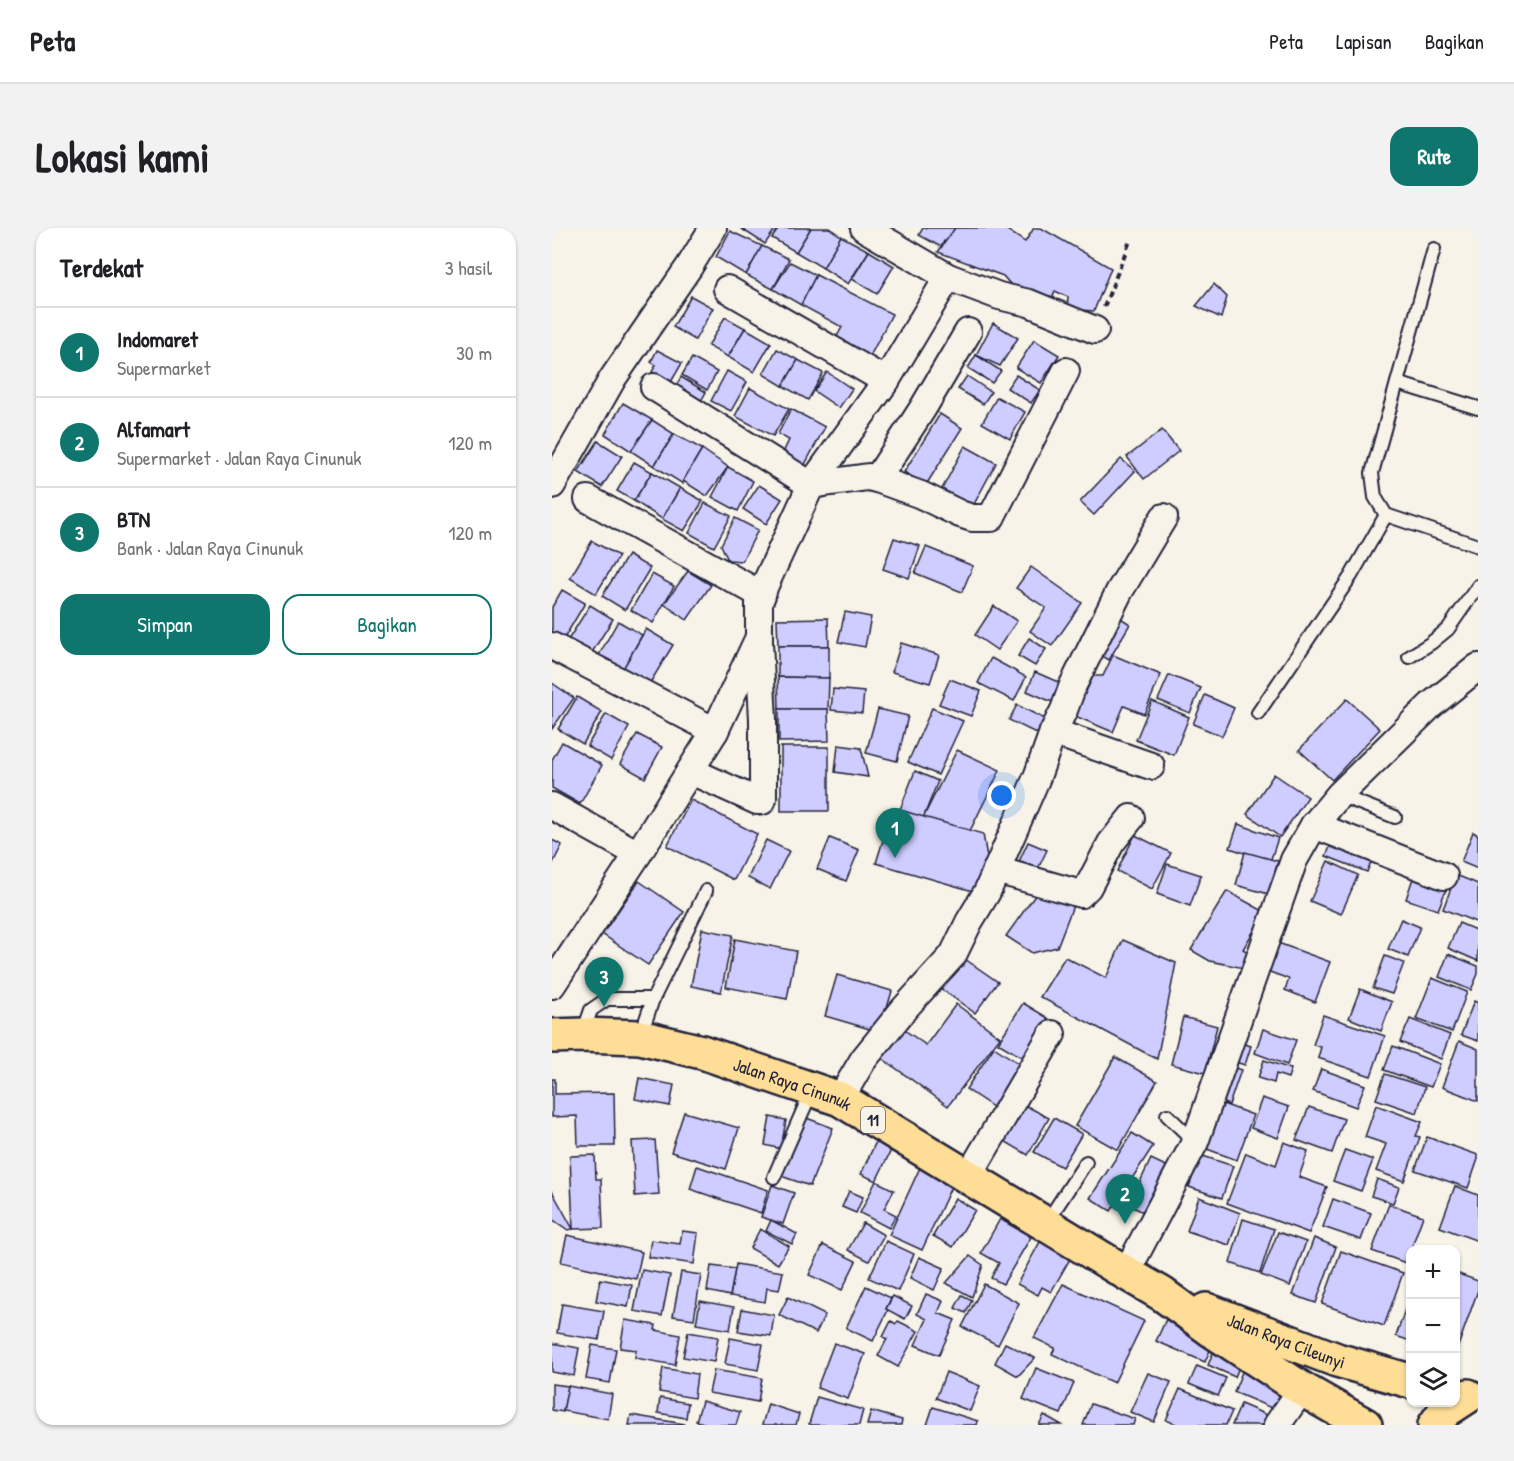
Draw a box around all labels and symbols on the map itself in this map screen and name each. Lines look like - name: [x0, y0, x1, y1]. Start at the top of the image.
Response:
- your location: [987, 781, 1016, 810]
- pin: 1: [876, 808, 914, 858]
- pin: 3: [584, 958, 624, 1007]
- street label: Jalan Raya Cinunuk: [730, 1051, 858, 1116]
- road number: 11: [861, 1107, 885, 1133]
- pin: 2: [1106, 1174, 1144, 1224]
- street label: Jalan Raya Cileunyi: [1224, 1307, 1348, 1374]

